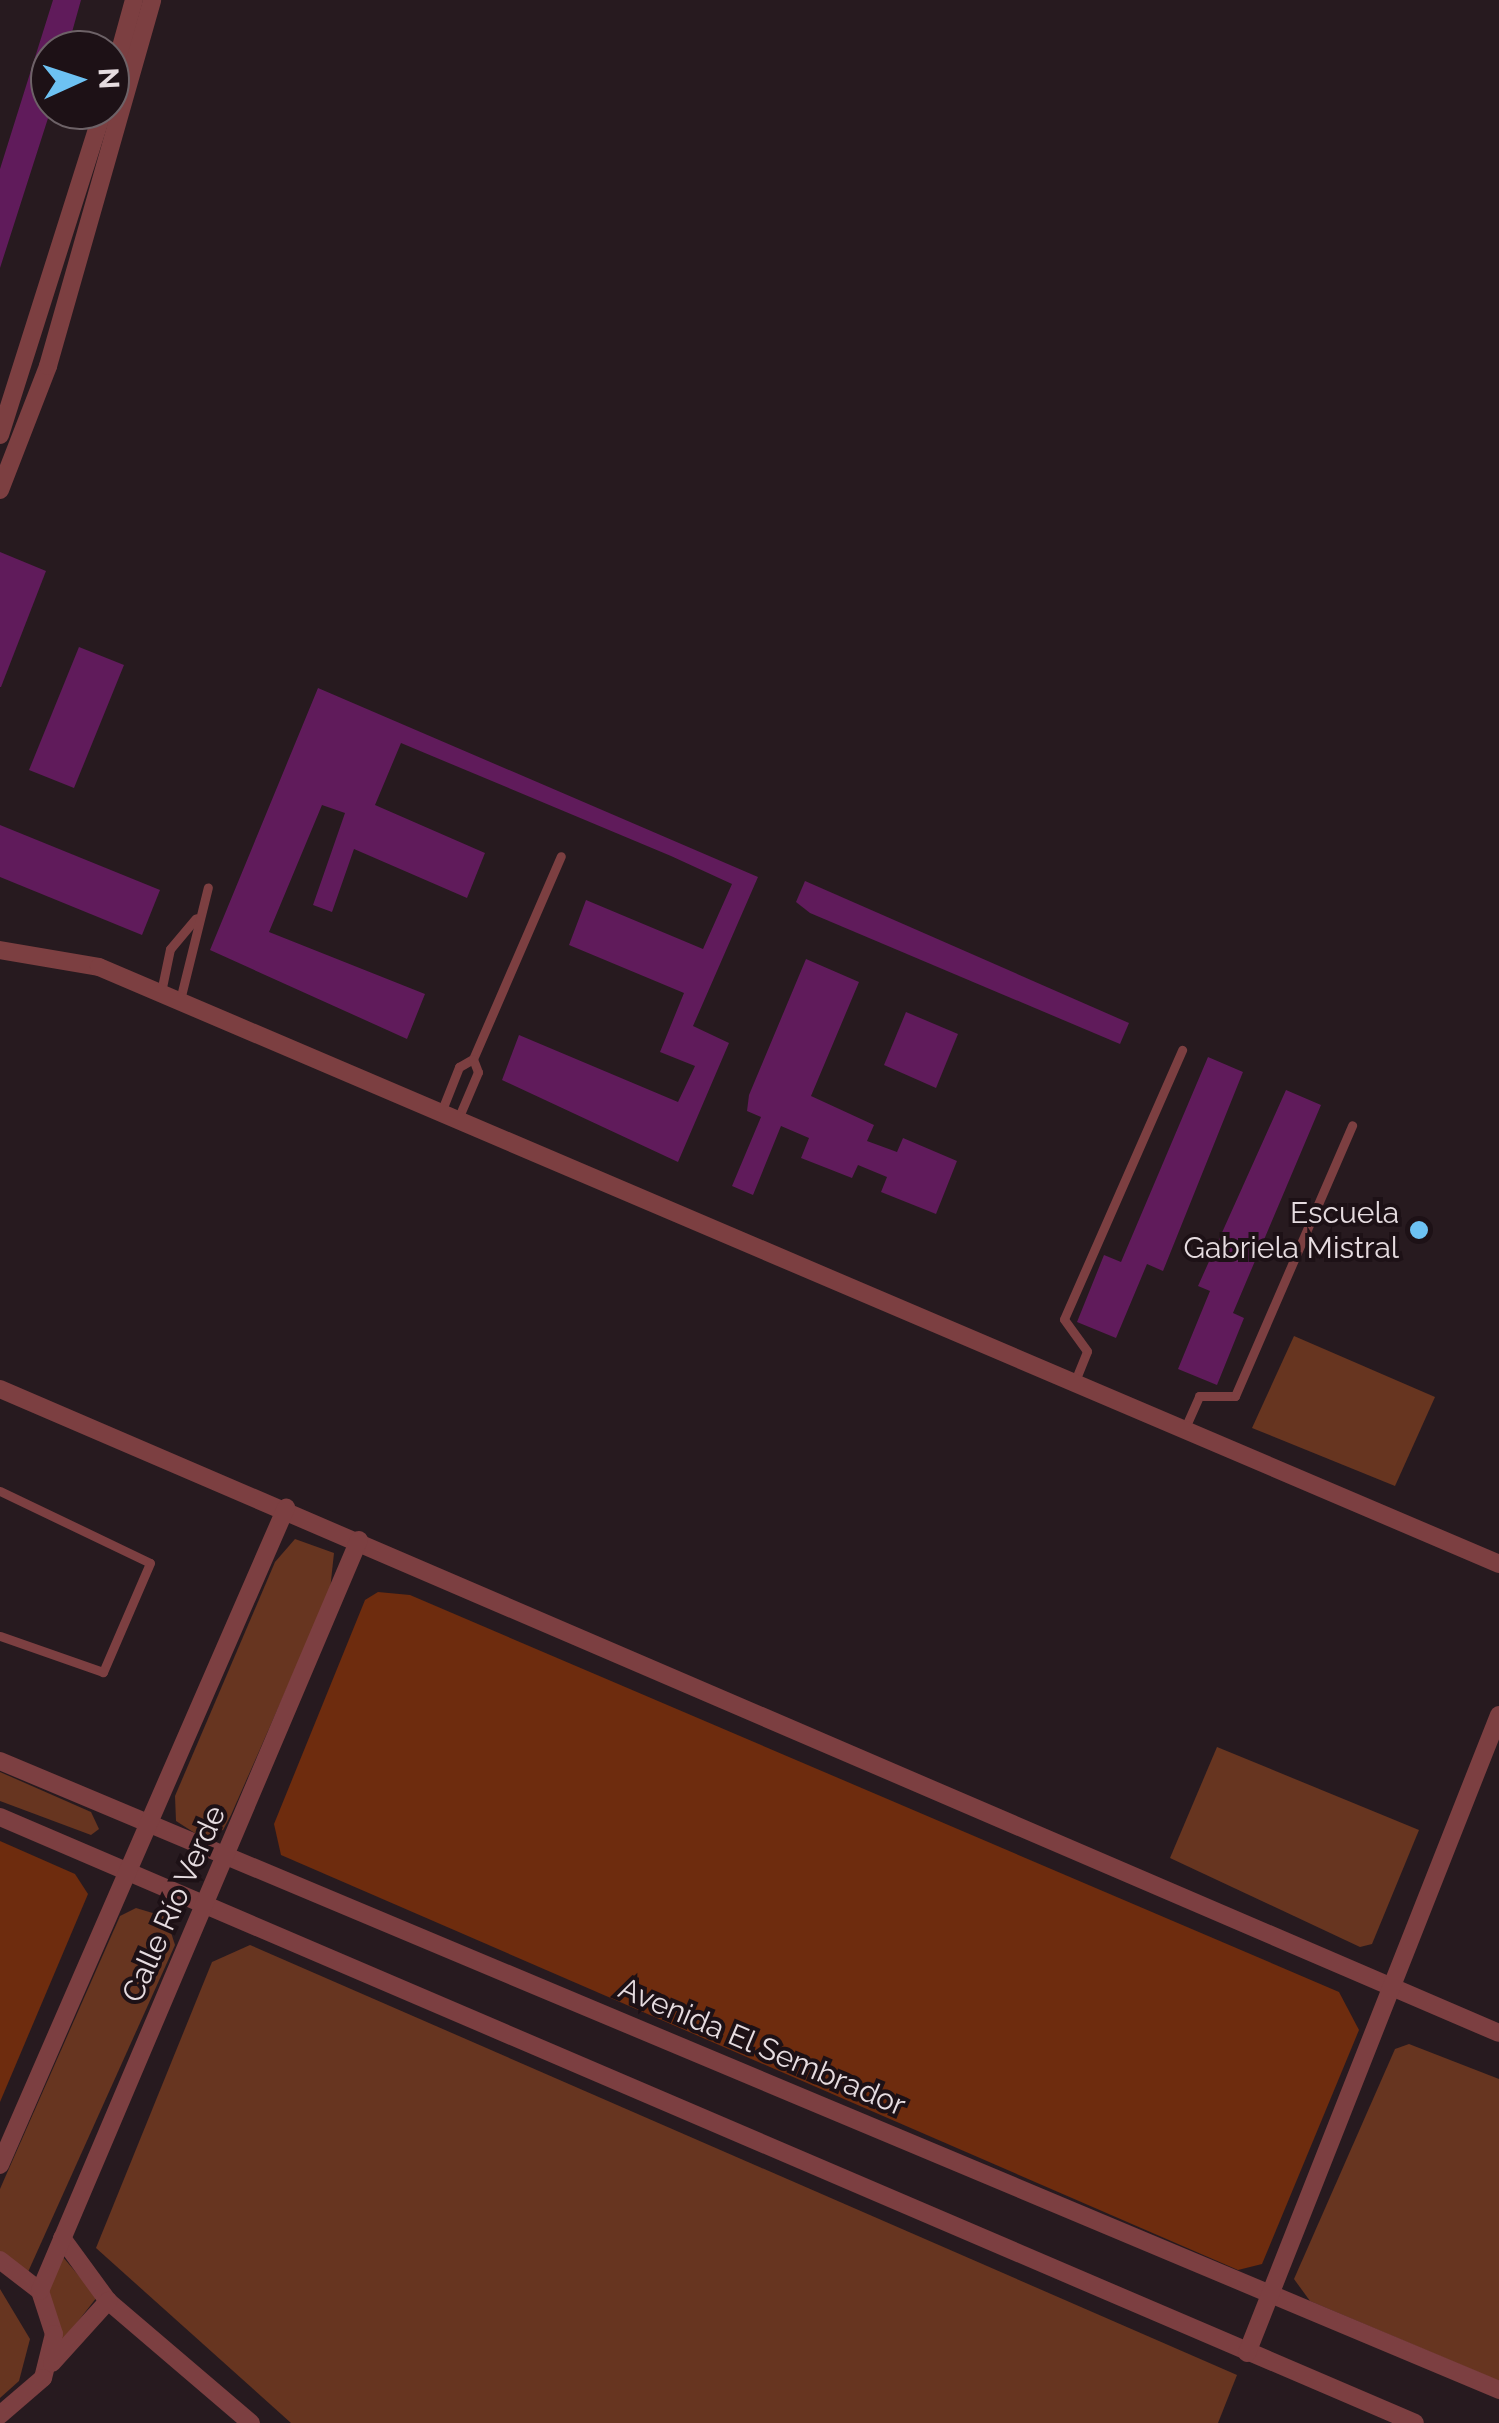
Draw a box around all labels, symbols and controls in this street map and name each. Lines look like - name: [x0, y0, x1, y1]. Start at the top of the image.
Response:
- north arrow: [30, 30, 130, 130]
- text: N: [91, 67, 125, 90]
- place label: Escuela Gabriela Mistral: [1183, 1195, 1399, 1266]
- marker: Escuela Gabriela Mistral: [1408, 1219, 1430, 1241]
- street label: Calle Río Verde: [114, 1800, 234, 2008]
- street label: Avenida El Sembrador: [613, 1970, 911, 2124]

